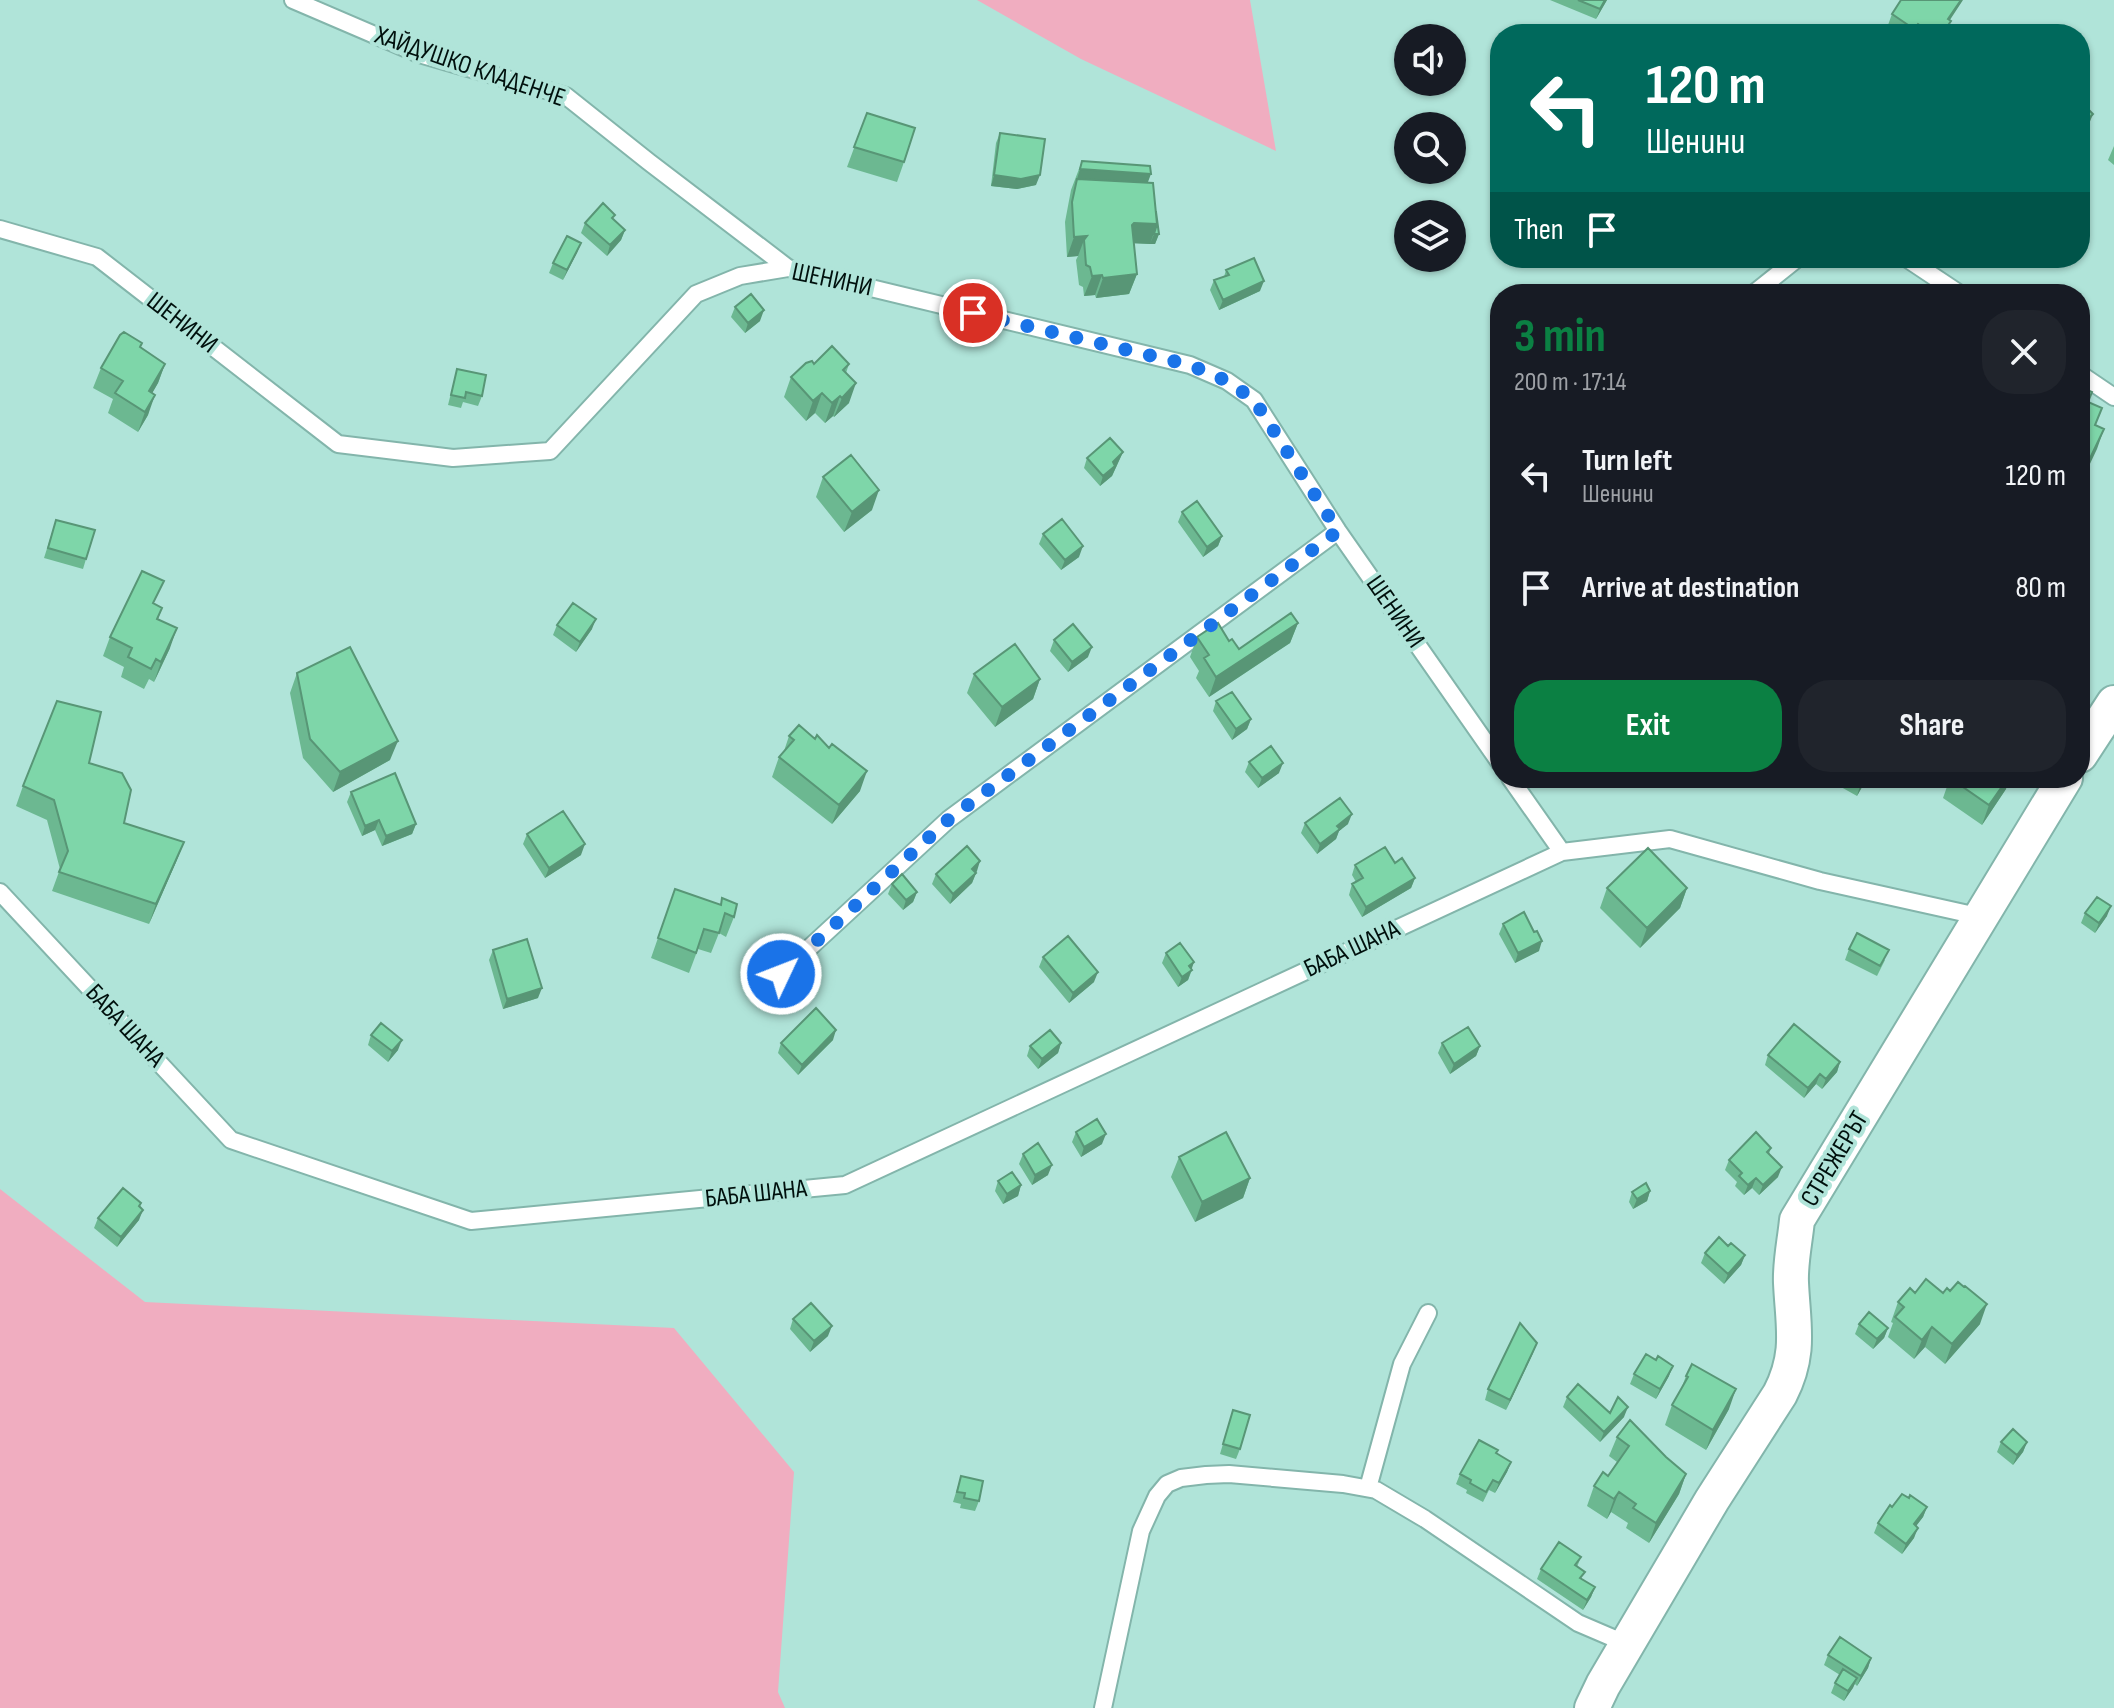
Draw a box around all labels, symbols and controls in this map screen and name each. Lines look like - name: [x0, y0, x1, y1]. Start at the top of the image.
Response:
- street label: ХАЙДУШКО КЛАДЕНЧЕ: [370, 20, 569, 114]
- map controls: [1394, 24, 1466, 272]
- button: sound: [1394, 24, 1466, 96]
- text: 120 m: [1646, 53, 1766, 120]
- icon: left: [1514, 56, 1618, 160]
- button: search: [1394, 112, 1466, 184]
- text: Шенини: [1646, 121, 1745, 164]
- button: layers: [1394, 200, 1466, 272]
- icon: arrive: [1580, 208, 1624, 252]
- text: Then: [1514, 212, 1564, 248]
- street label: ШЕНИНИ: [789, 256, 875, 304]
- pin: [939, 279, 1007, 347]
- street label: ШЕНИНИ: [140, 286, 224, 360]
- icon: arrive: [951, 291, 995, 335]
- text: 3 min: [1514, 308, 1606, 365]
- button: close: [1982, 310, 2066, 394]
- text: 200 m · 17:14: [1514, 367, 1626, 398]
- text: Turn left: [1582, 443, 1672, 479]
- icon: left: [1514, 454, 1558, 498]
- text: 120 m: [2005, 458, 2066, 494]
- text: Шенини: [1582, 479, 1654, 510]
- icon: arrive: [1514, 566, 1558, 610]
- street label: ШЕНИНИ: [1359, 570, 1431, 654]
- text: Arrive at destination: [1582, 570, 1799, 606]
- text: 80 m: [2015, 570, 2066, 606]
- button: Exit: [1514, 680, 1782, 772]
- button: Share: [1798, 680, 2066, 772]
- street label: БАБА ШАНА: [1299, 913, 1406, 985]
- position arrow: [739, 932, 823, 1016]
- street label: БАБА ШАНА: [79, 978, 172, 1075]
- street label: СТРЕЖЕРЪТ: [1795, 1106, 1875, 1212]
- street label: БАБА ШАНА: [704, 1173, 809, 1215]

